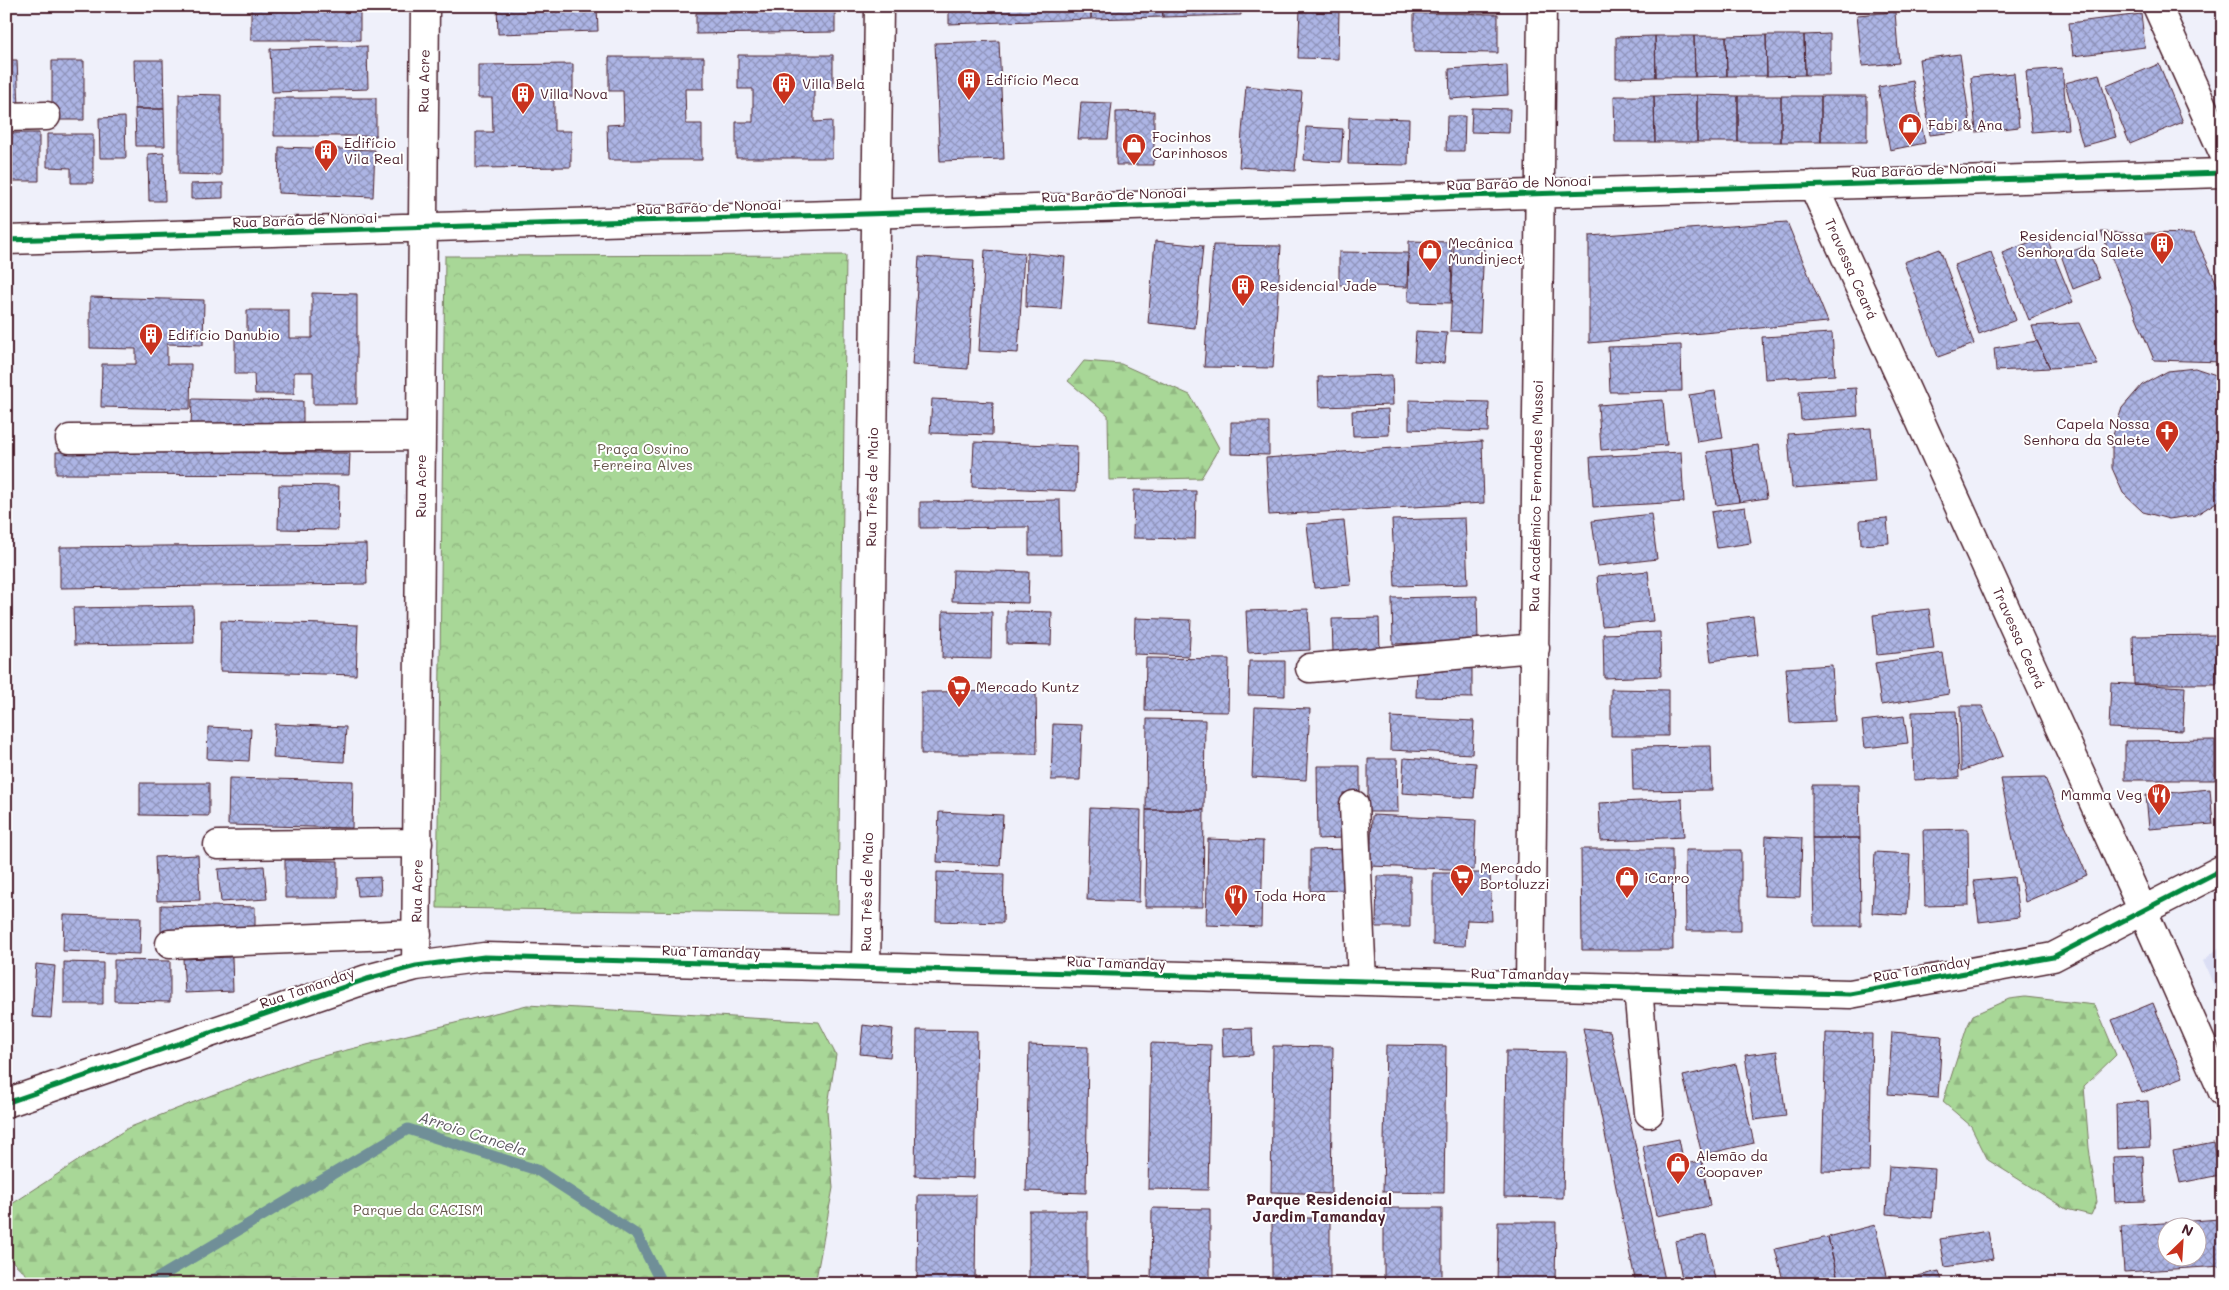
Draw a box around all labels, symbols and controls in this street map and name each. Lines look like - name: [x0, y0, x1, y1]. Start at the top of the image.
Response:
- street label: Rua Acre: [413, 49, 434, 113]
- building icon: Edifício Meca: [956, 67, 982, 101]
- place label: Edifício Meca: [986, 70, 1079, 89]
- building icon: Villa Bela: [771, 71, 797, 105]
- place label: Villa Bela: [802, 74, 865, 93]
- building icon: Villa Nova: [510, 81, 536, 115]
- place label: Villa Nova: [540, 84, 608, 103]
- shop icon: Fabi & Ana: [1897, 112, 1923, 146]
- place label: Fabi & Ana: [1928, 115, 2003, 134]
- place label: Focinhos Carinhosos: [1152, 127, 1228, 162]
- shop icon: Focinhos Carinhosos: [1121, 132, 1147, 166]
- place label: Edifício Vila Real: [344, 133, 404, 168]
- building icon: Edifício Vila Real: [313, 138, 339, 172]
- street label: Rua Barão de Nonoai: [1851, 157, 1997, 182]
- street label: Rua Barão de Nonoai: [1446, 170, 1592, 195]
- street label: Rua Barão de Nonoai: [1041, 182, 1187, 207]
- street label: Rua Barão de Nonoai: [636, 194, 782, 219]
- street label: Rua Barão de Nonoai: [232, 207, 378, 232]
- street label: Travessa Ceará: [1820, 215, 1882, 323]
- place label: Residencial Nossa Senhora da Salete: [2018, 226, 2144, 261]
- building icon: Residencial Nossa Senhora da Salete: [2149, 231, 2175, 265]
- place label: Mecânica Mundinject: [1448, 233, 1523, 268]
- shop icon: Mecânica Mundinject: [1417, 238, 1443, 272]
- building icon: Residencial Jade: [1230, 273, 1256, 307]
- place label: Residencial Jade: [1260, 276, 1377, 295]
- building icon: Edifício Danubio: [138, 322, 164, 356]
- place label: Edifício Danubio: [168, 325, 280, 344]
- street label: Rua Acadêmico Fernandes Mussoi: [1524, 380, 1547, 612]
- place label: Capela Nossa Senhora da Salete: [2024, 414, 2150, 449]
- church icon: Capela Nossa Senhora da Salete: [2154, 419, 2180, 453]
- street label: Rua Três de Maio: [861, 427, 882, 547]
- park label: Praça Osvino Ferreira Alves: [593, 439, 693, 474]
- street label: Rua Acre: [411, 454, 430, 518]
- street label: Travessa Ceará: [1988, 584, 2050, 692]
- supermarket icon: Mercado Kuntz: [946, 674, 972, 708]
- place label: Mercado Kuntz: [976, 677, 1080, 696]
- restaurant icon: Mamma Veg: [2146, 782, 2172, 816]
- place label: Mamma Veg: [2061, 785, 2142, 804]
- street label: Rua Três de Maio: [856, 832, 877, 952]
- place label: Mercado Bortoluzzi: [1480, 858, 1550, 893]
- street label: Rua Acre: [406, 859, 427, 923]
- supermarket icon: Mercado Bortoluzzi: [1449, 863, 1475, 897]
- shop icon: iCarro: [1614, 865, 1640, 899]
- place label: iCarro: [1644, 868, 1689, 887]
- restaurant icon: Toda Hora: [1223, 883, 1249, 917]
- place label: Toda Hora: [1254, 886, 1326, 905]
- street label: Rua Tamanday: [661, 940, 761, 963]
- street label: Rua Tamanday: [1066, 951, 1166, 974]
- street label: Rua Tamanday: [1872, 951, 1972, 986]
- street label: Rua Tamanday: [257, 962, 357, 1013]
- street label: Rua Tamanday: [1470, 963, 1570, 984]
- water label: Arroio Cancela: [417, 1106, 530, 1160]
- place label: Alemão da Coopaver: [1696, 1146, 1768, 1181]
- shop icon: Alemão da Coopaver: [1665, 1151, 1691, 1185]
- district label: Parque Residencial Jardim Tamanday: [1246, 1189, 1392, 1226]
- park label: Parque da CACISM: [353, 1200, 483, 1219]
- north arrow: [2156, 1218, 2206, 1268]
- text: N: [2179, 1219, 2197, 1241]

